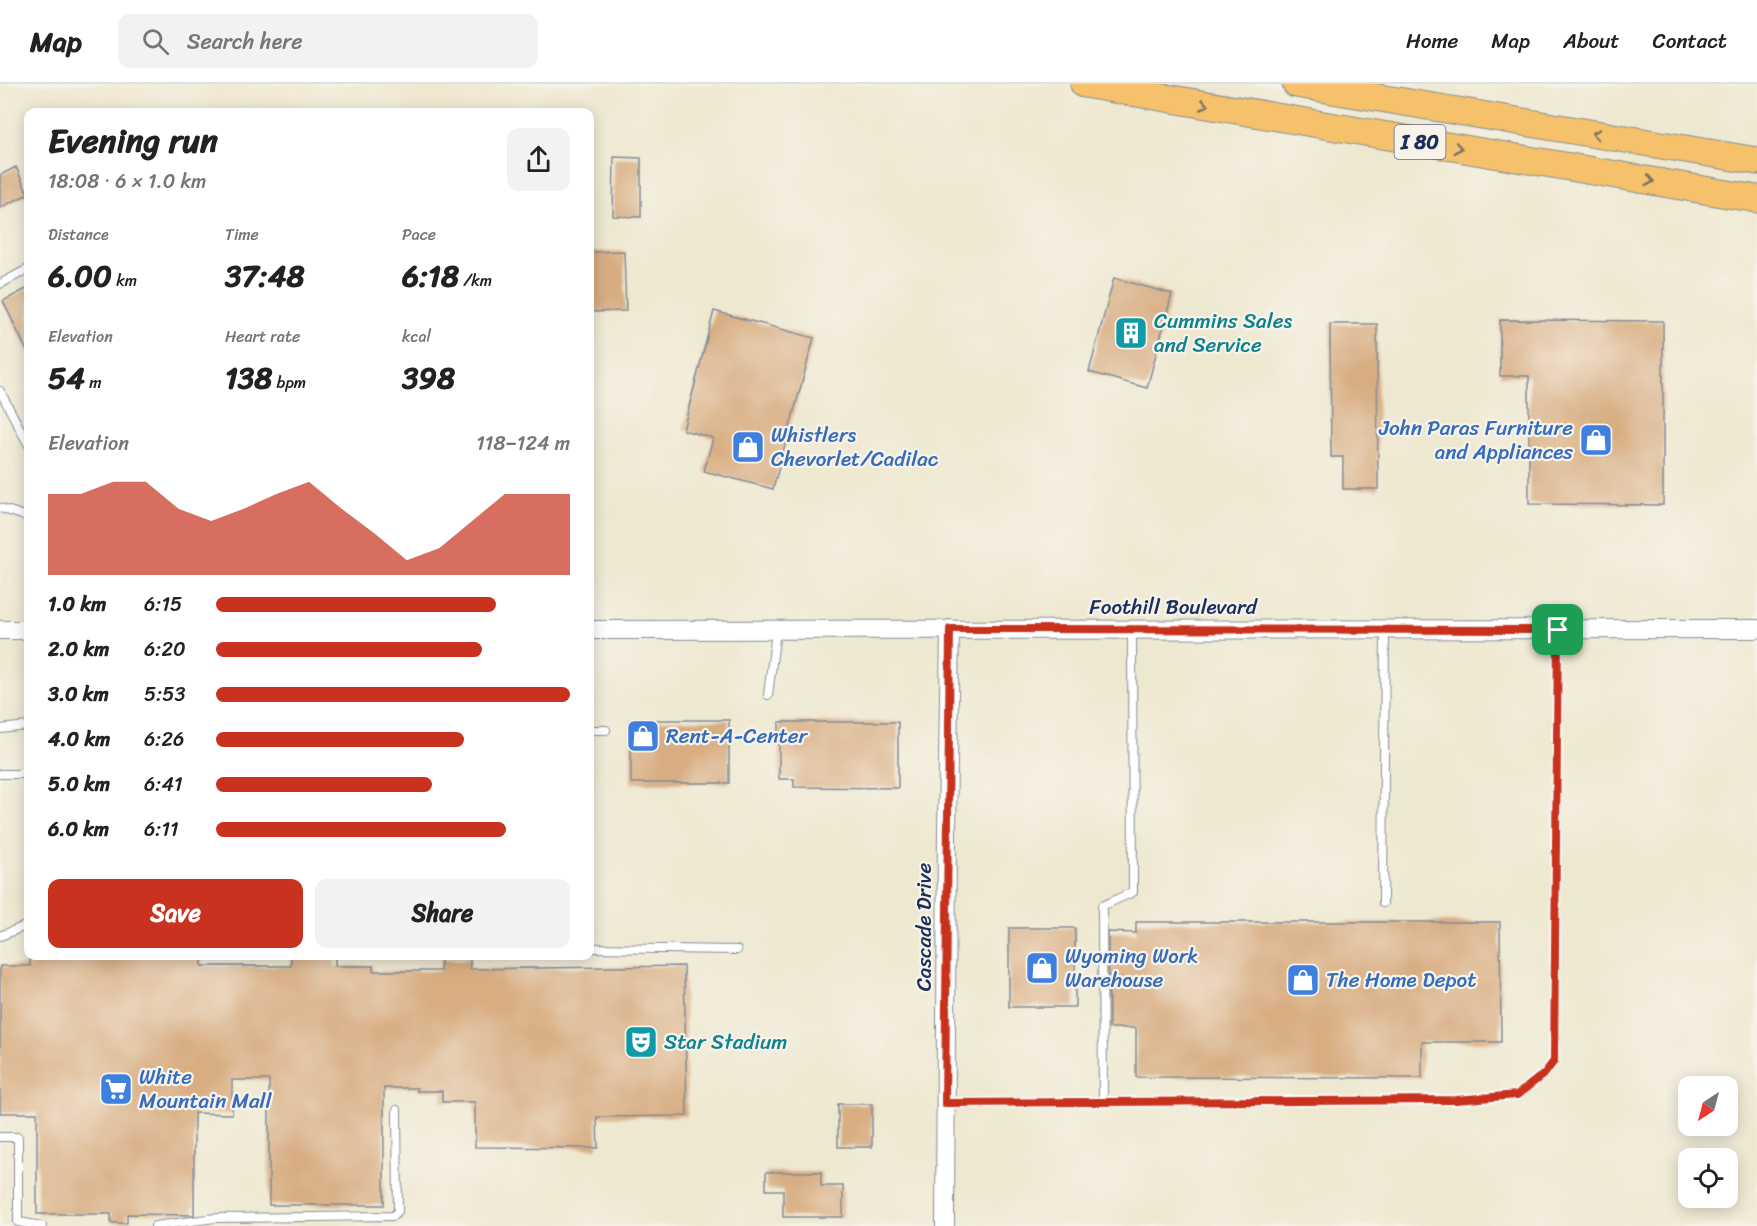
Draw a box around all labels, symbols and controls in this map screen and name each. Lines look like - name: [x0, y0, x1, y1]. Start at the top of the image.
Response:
- search box: [118, 14, 538, 68]
- text: Map: [30, 17, 82, 66]
- text: Search here: [187, 22, 303, 61]
- text: Home: [1406, 22, 1458, 60]
- text: Map: [1491, 22, 1530, 60]
- text: About: [1563, 22, 1620, 60]
- text: Contact: [1653, 22, 1727, 60]
- icon: search: [139, 25, 172, 58]
- one-way arrow: [1199, 98, 1208, 110]
- text: Evening run: [48, 112, 218, 170]
- road number: I 80: [1394, 125, 1446, 159]
- button: share: [507, 128, 570, 191]
- one-way arrow: [1591, 128, 1601, 141]
- one-way arrow: [1453, 141, 1463, 154]
- text: 18:08 · 6 × 1.0 km: [48, 164, 206, 199]
- one-way arrow: [1645, 174, 1655, 187]
- text: Distance: [48, 220, 109, 249]
- text: Time: [225, 220, 259, 249]
- text: Pace: [402, 220, 436, 249]
- text: 6.00: [48, 249, 112, 303]
- text: 37:48: [225, 249, 305, 303]
- text: 6:18: [402, 249, 459, 303]
- text: km: [112, 266, 137, 295]
- text: /km: [459, 266, 492, 295]
- place label: Cummins Sales and Service: [1154, 302, 1292, 364]
- building icon: Cummins Sales and Service: [1113, 315, 1149, 351]
- text: Elevation: [48, 322, 113, 351]
- text: Heart rate: [225, 322, 300, 351]
- text: kcal: [402, 322, 431, 351]
- text: 54: [48, 351, 85, 405]
- text: 138: [225, 351, 272, 405]
- text: 398: [402, 351, 455, 405]
- text: m: [85, 368, 102, 397]
- text: bpm: [272, 368, 306, 397]
- place label: John Paras Furniture and Appliances: [1378, 409, 1573, 471]
- place label: Whistlers Chevorlet/Cadilac: [771, 416, 939, 478]
- shop icon: John Paras Furniture and Appliances: [1578, 422, 1614, 458]
- text: Elevation: [48, 426, 129, 461]
- text: 118–124 m: [476, 426, 570, 461]
- shop icon: Whistlers Chevorlet/Cadilac: [730, 429, 766, 465]
- text: 1.0 km: [48, 587, 106, 622]
- text: 6:15: [144, 587, 182, 622]
- street label: Foothill Boulevard: [1089, 588, 1259, 626]
- pin: [1532, 604, 1583, 655]
- icon: arrive: [1541, 613, 1574, 646]
- text: 2.0 km: [48, 632, 109, 667]
- text: 6:20: [144, 632, 186, 667]
- text: 3.0 km: [48, 677, 109, 712]
- text: 5:53: [144, 677, 185, 712]
- place label: Rent-A-Center: [666, 717, 809, 755]
- shop icon: Rent-A-Center: [625, 718, 661, 754]
- text: 4.0 km: [48, 722, 110, 757]
- text: 6:26: [144, 722, 184, 757]
- text: 5.0 km: [48, 767, 110, 802]
- text: 6:41: [144, 767, 182, 802]
- text: 6.0 km: [48, 812, 109, 847]
- text: 6:11: [144, 812, 179, 847]
- street label: Cascade Drive: [905, 863, 943, 991]
- button: Save: [48, 879, 303, 948]
- button: Share: [315, 879, 570, 948]
- place label: Wyoming Work Warehouse: [1065, 937, 1199, 999]
- shop icon: Wyoming Work Warehouse: [1024, 950, 1060, 986]
- place label: The Home Depot: [1326, 961, 1476, 999]
- shop icon: The Home Depot: [1285, 962, 1321, 998]
- place label: Star Stadium: [664, 1023, 787, 1061]
- theatre icon: Star Stadium: [623, 1024, 659, 1060]
- place label: White Mountain Mall: [139, 1058, 272, 1120]
- supermarket icon: White Mountain Mall: [98, 1071, 134, 1107]
- north arrow: [1678, 1076, 1738, 1136]
- map controls: [1678, 1076, 1738, 1208]
- button: locate: [1678, 1148, 1738, 1208]

